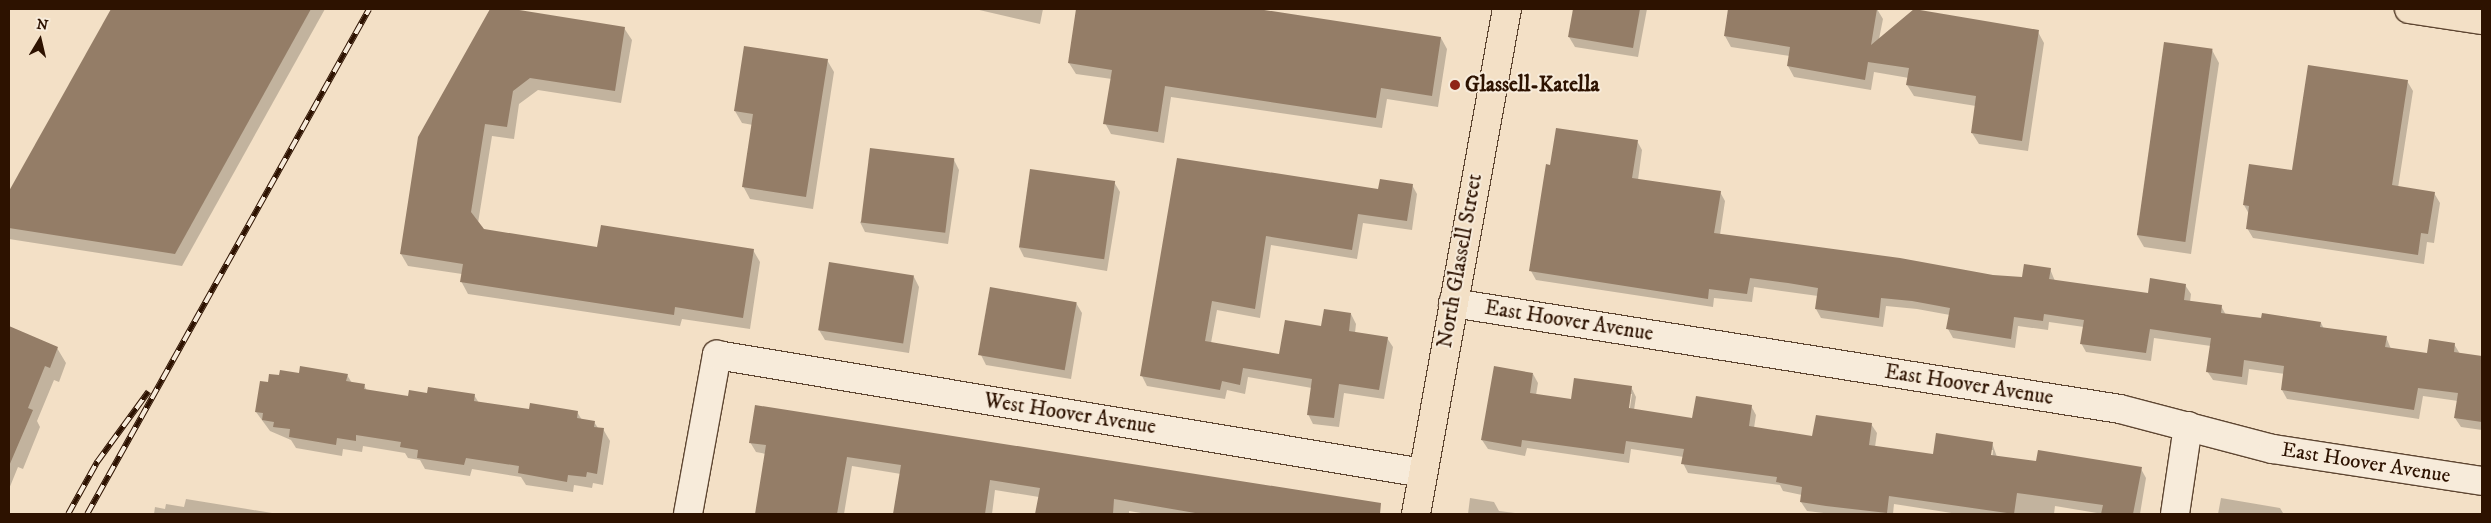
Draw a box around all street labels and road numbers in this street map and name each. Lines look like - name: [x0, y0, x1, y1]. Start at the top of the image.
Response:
- street label: North Glassell Street: [1432, 172, 1488, 350]
- street label: East Hoover Avenue: [1483, 295, 1655, 347]
- street label: East Hoover Avenue: [1883, 359, 2055, 411]
- street label: West Hoover Avenue: [982, 388, 1158, 440]
- street label: East Hoover Avenue: [2280, 437, 2452, 489]

